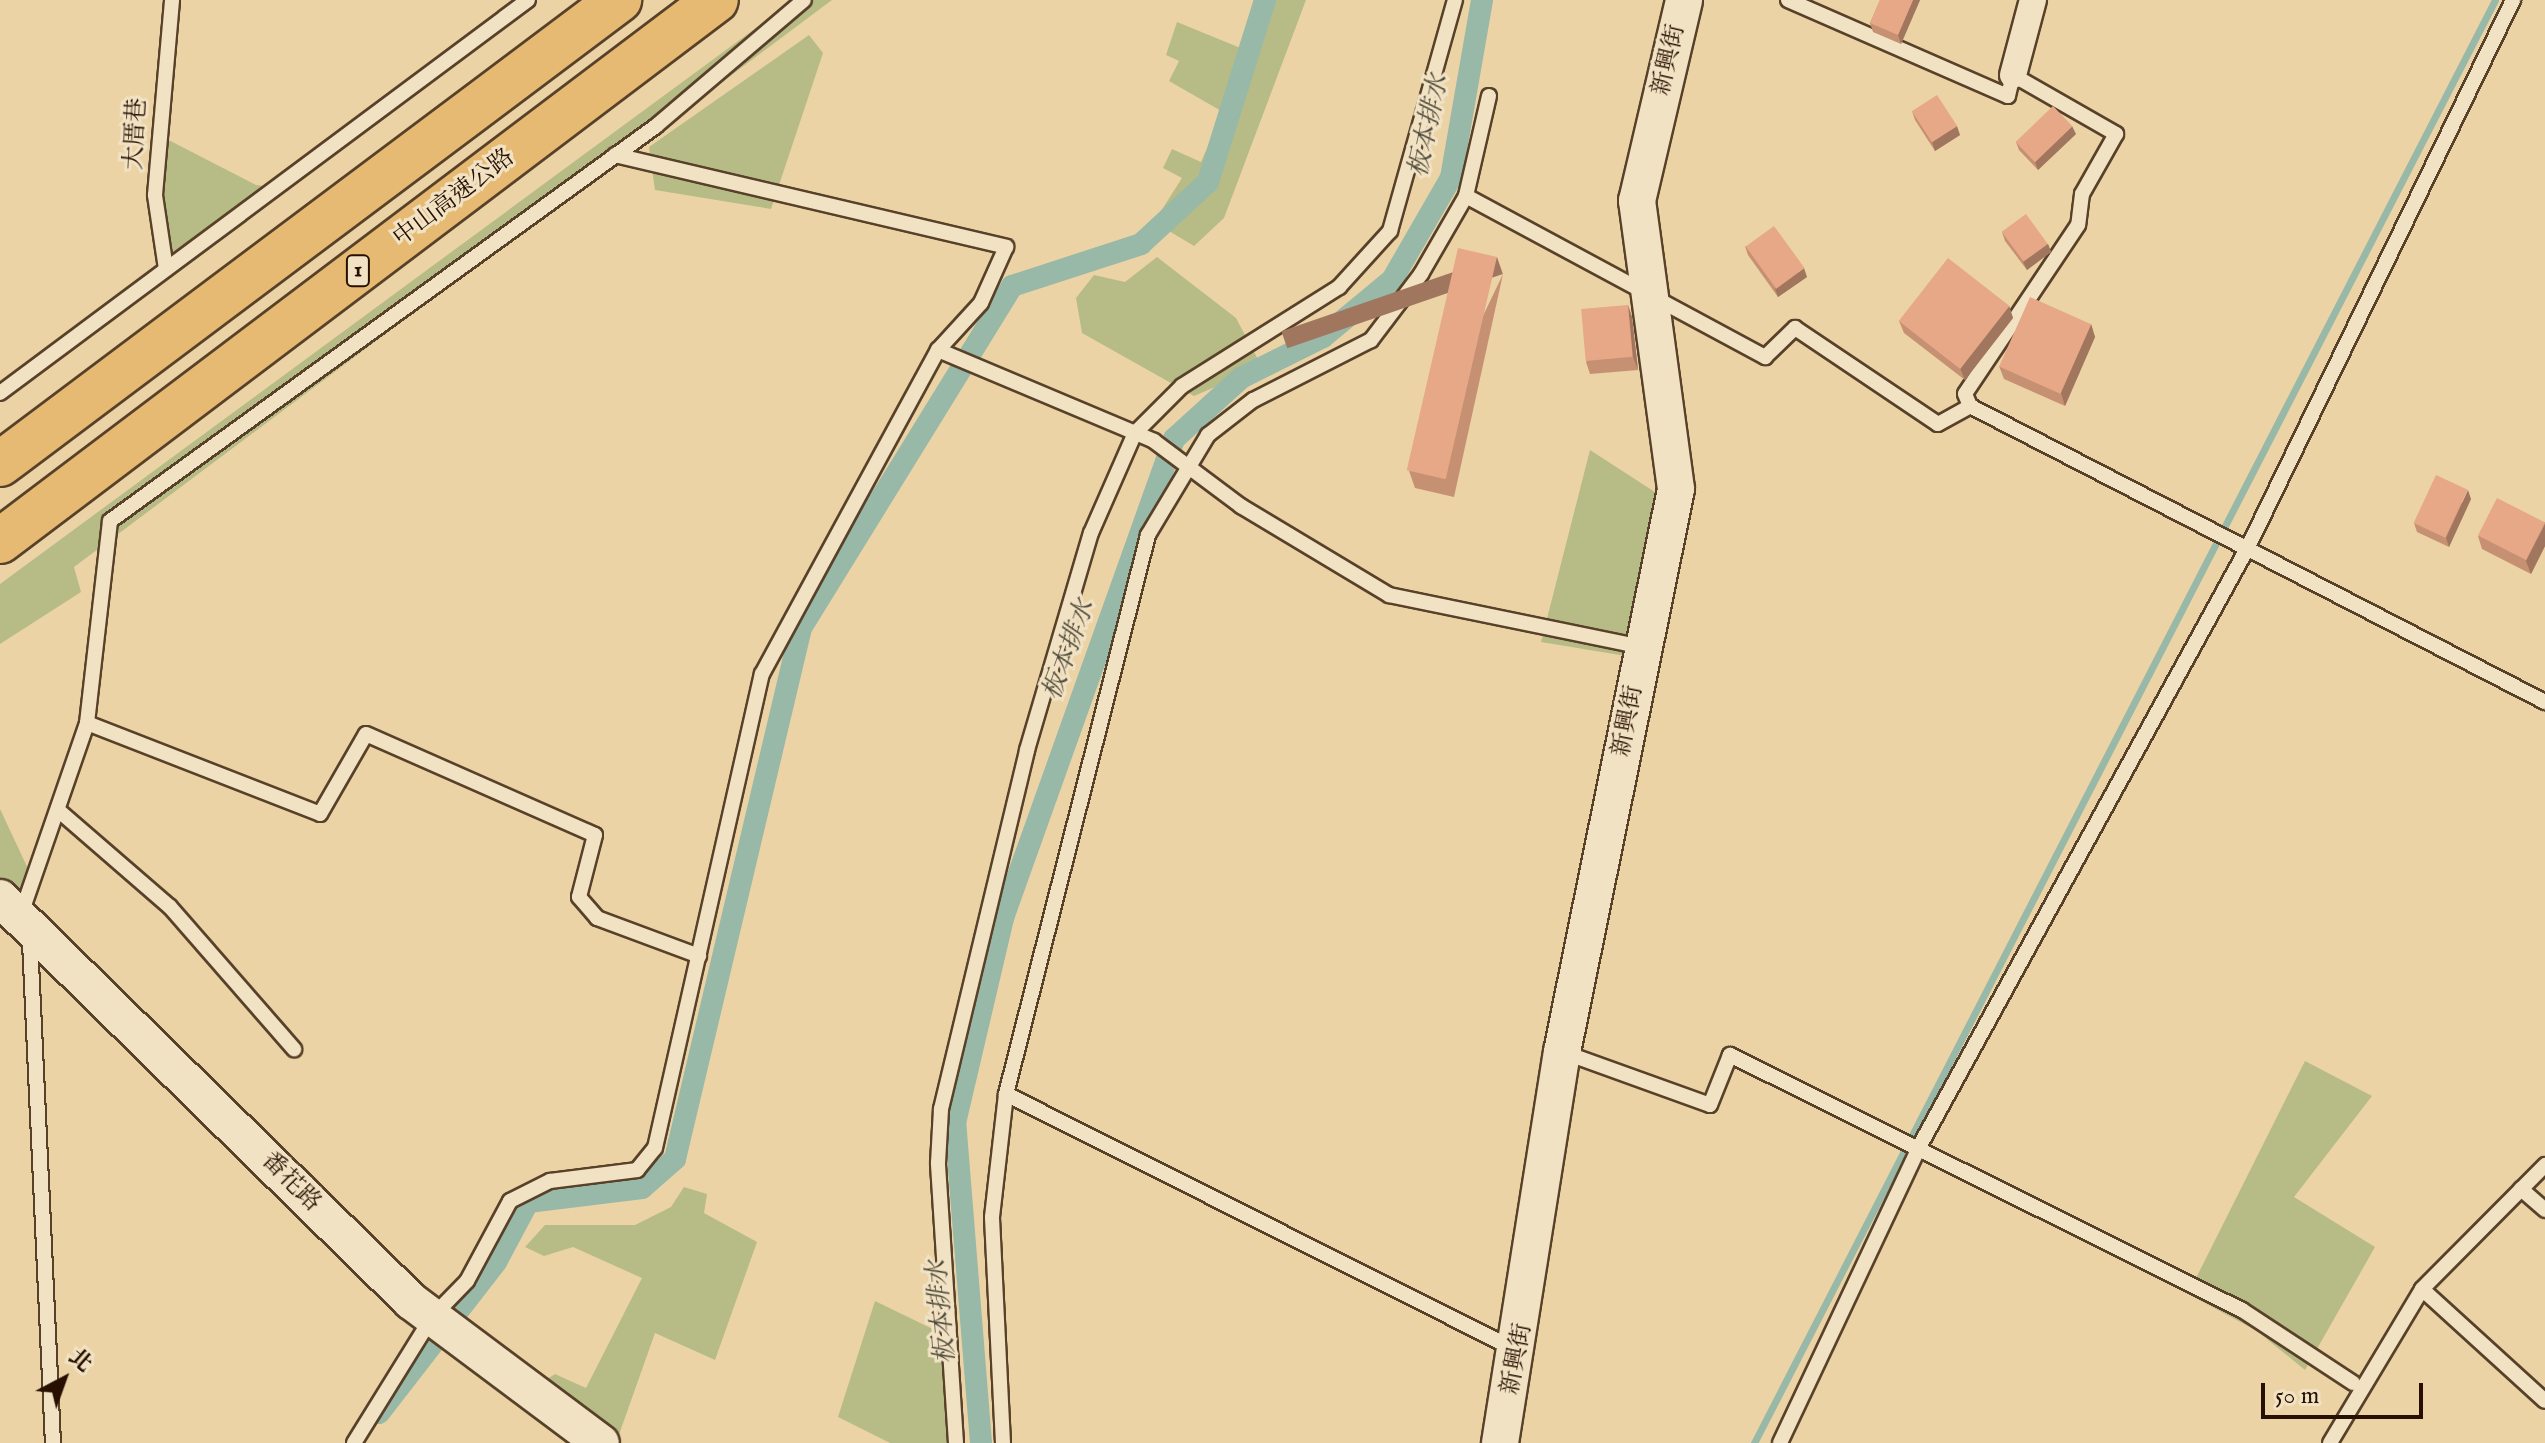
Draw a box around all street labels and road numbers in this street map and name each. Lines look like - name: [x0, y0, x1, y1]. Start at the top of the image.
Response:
- street label: 新興街: [1647, 22, 1691, 98]
- street label: 大厝巷: [120, 97, 152, 171]
- street label: 中山高速公路: [388, 143, 520, 253]
- road number: 1: [344, 253, 372, 289]
- street label: 新興街: [1607, 683, 1649, 759]
- street label: 番花路: [255, 1146, 327, 1218]
- street label: 新興街: [1496, 1321, 1538, 1397]

